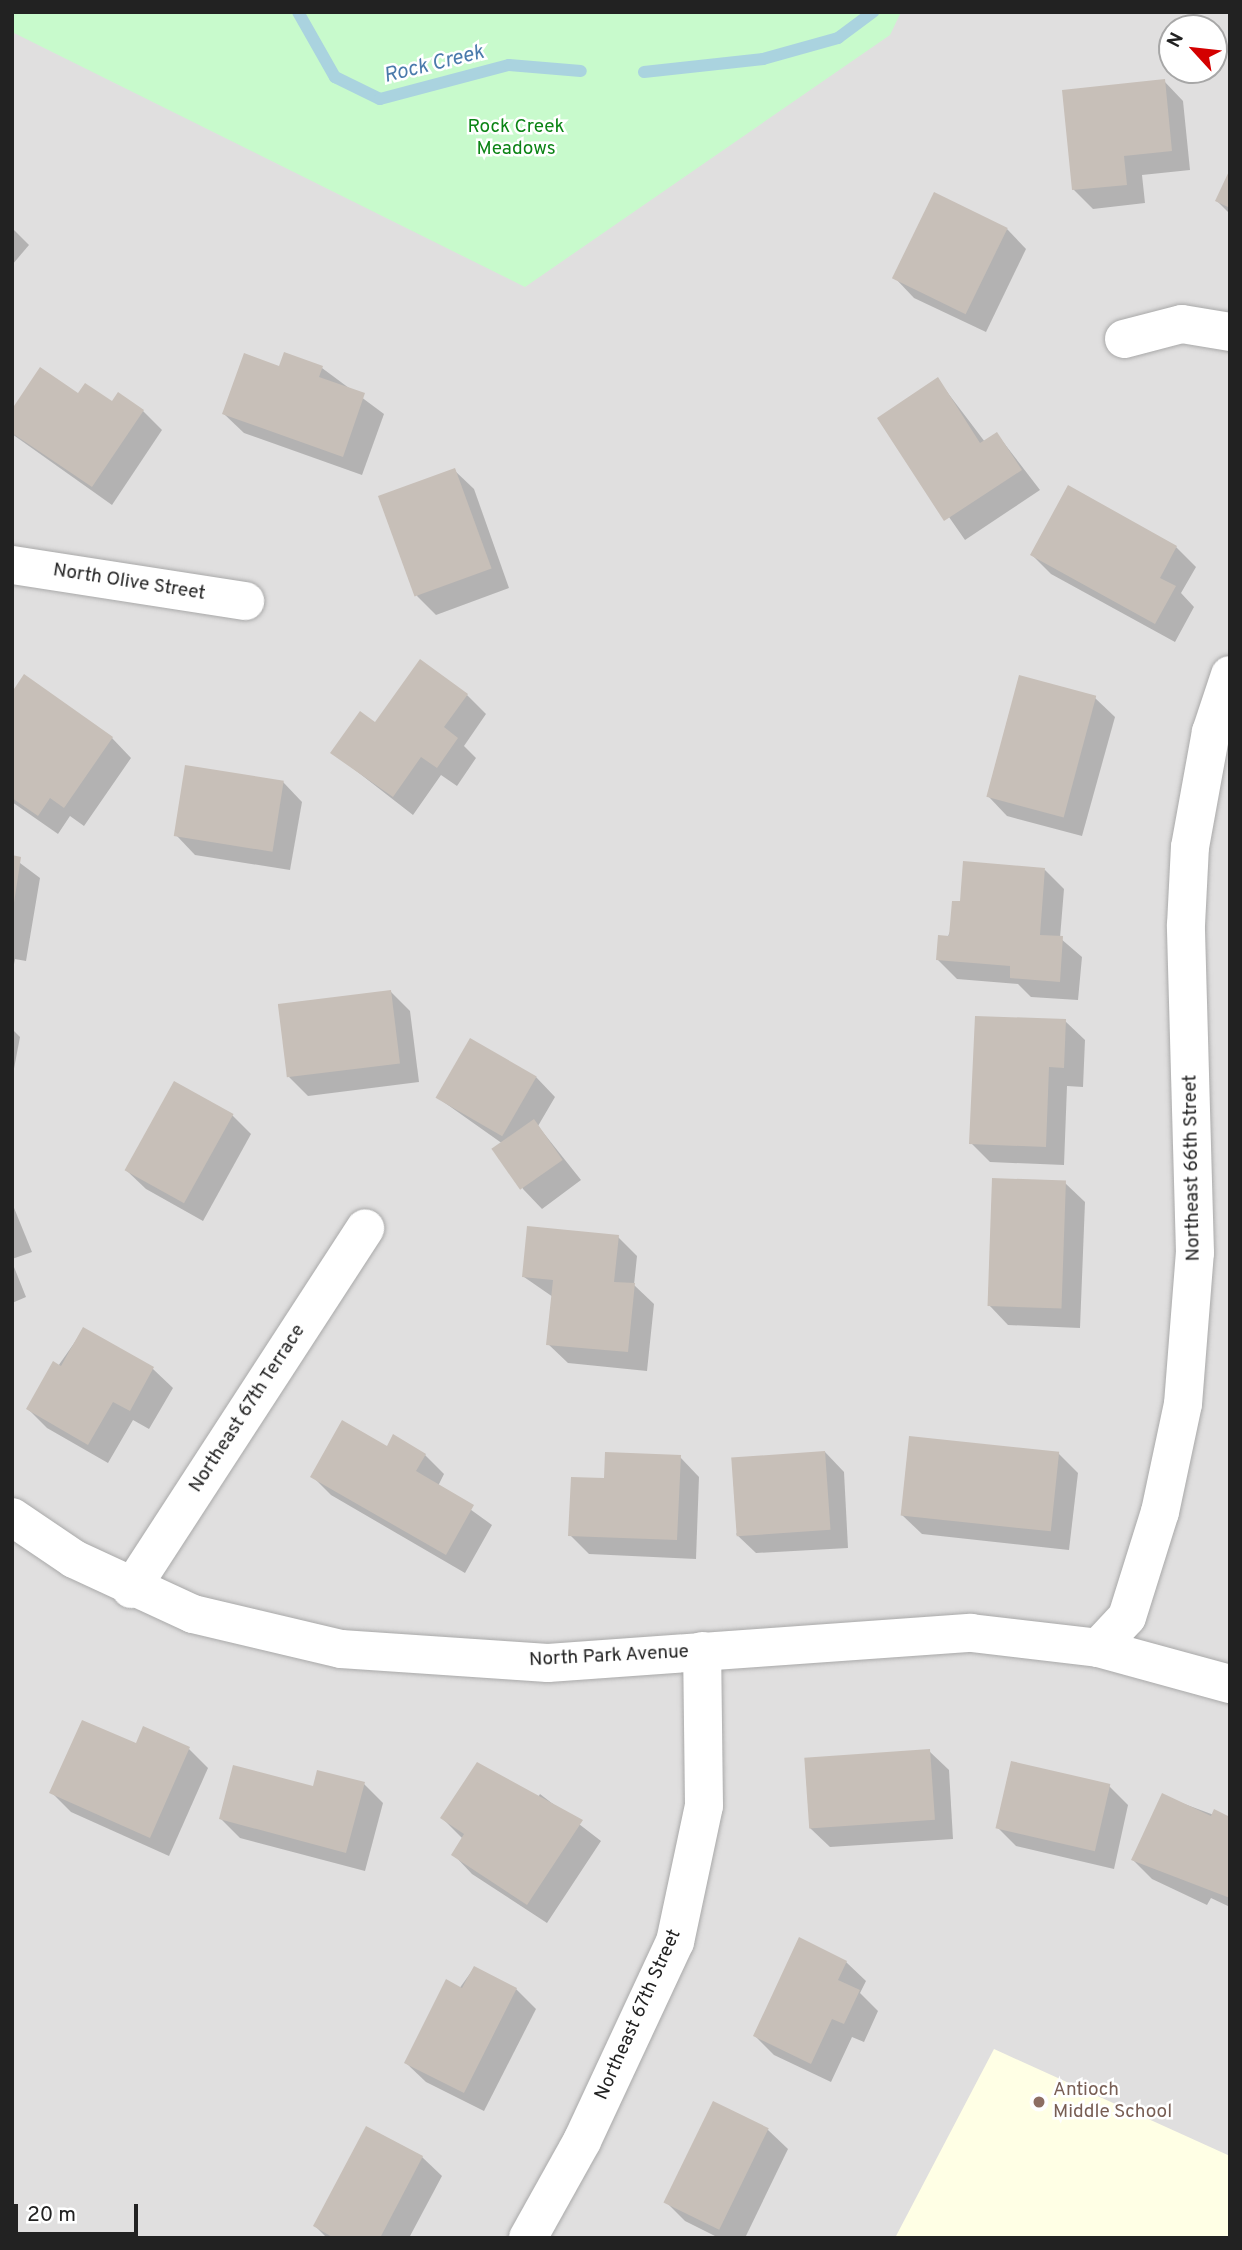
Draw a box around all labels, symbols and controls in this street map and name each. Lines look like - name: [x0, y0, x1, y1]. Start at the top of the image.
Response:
- north arrow: [1158, 14, 1228, 84]
- text: N: [1162, 29, 1190, 52]
- water label: Rock Creek: [381, 40, 487, 90]
- park label: Rock Creek Meadows: [467, 117, 565, 161]
- street label: North Olive Street: [51, 560, 207, 606]
- street label: Northeast 66th Street: [1180, 1074, 1206, 1262]
- street label: Northeast 67th Terrace: [185, 1320, 311, 1498]
- street label: North Park Avenue: [528, 1641, 690, 1673]
- street label: Northeast 67th Street: [591, 1926, 687, 2104]
- place label: Antioch Middle School: [1053, 2080, 1172, 2124]
- marker: Antioch Middle School: [1031, 2094, 1047, 2110]
- scale bar: [18, 2190, 142, 2234]
- text: 20 m: [27, 2202, 76, 2229]

